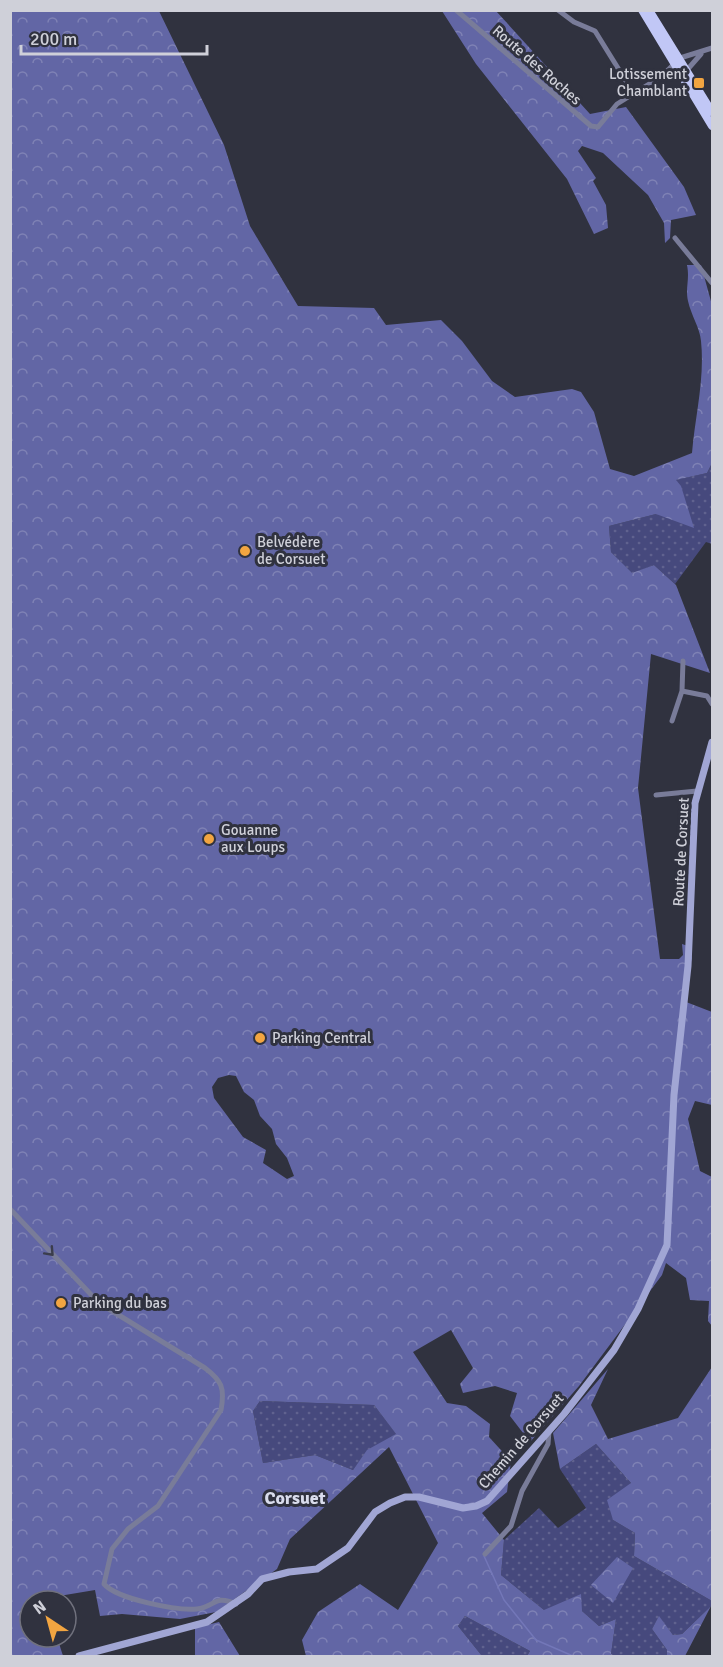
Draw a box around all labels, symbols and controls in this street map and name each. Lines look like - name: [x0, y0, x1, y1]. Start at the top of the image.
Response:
- scale bar: [21, 18, 207, 56]
- street label: Route des Roches: [489, 21, 585, 109]
- text: 200 m: [30, 28, 77, 50]
- place label: Lotissement Chamblant: [609, 65, 687, 100]
- marker: Lotissement Chamblant: [692, 76, 706, 90]
- place label: Belvédère de Corsuet: [257, 533, 326, 568]
- marker: Belvédère de Corsuet: [238, 544, 252, 558]
- street label: Route de Corsuet: [669, 797, 693, 907]
- place label: Gouanne aux Loups: [221, 821, 285, 856]
- marker: Gouanne aux Loups: [202, 832, 216, 846]
- place label: Parking Central: [272, 1029, 372, 1047]
- marker: Parking Central: [253, 1031, 267, 1045]
- one-way arrow: [43, 1246, 54, 1256]
- place label: Parking du bas: [73, 1294, 167, 1312]
- marker: Parking du bas: [54, 1296, 68, 1310]
- street label: Chemin de Corsuet: [475, 1390, 567, 1492]
- district label: Corsuet: [265, 1487, 326, 1509]
- north arrow: [18, 1589, 78, 1649]
- text: N: [29, 1596, 50, 1619]

